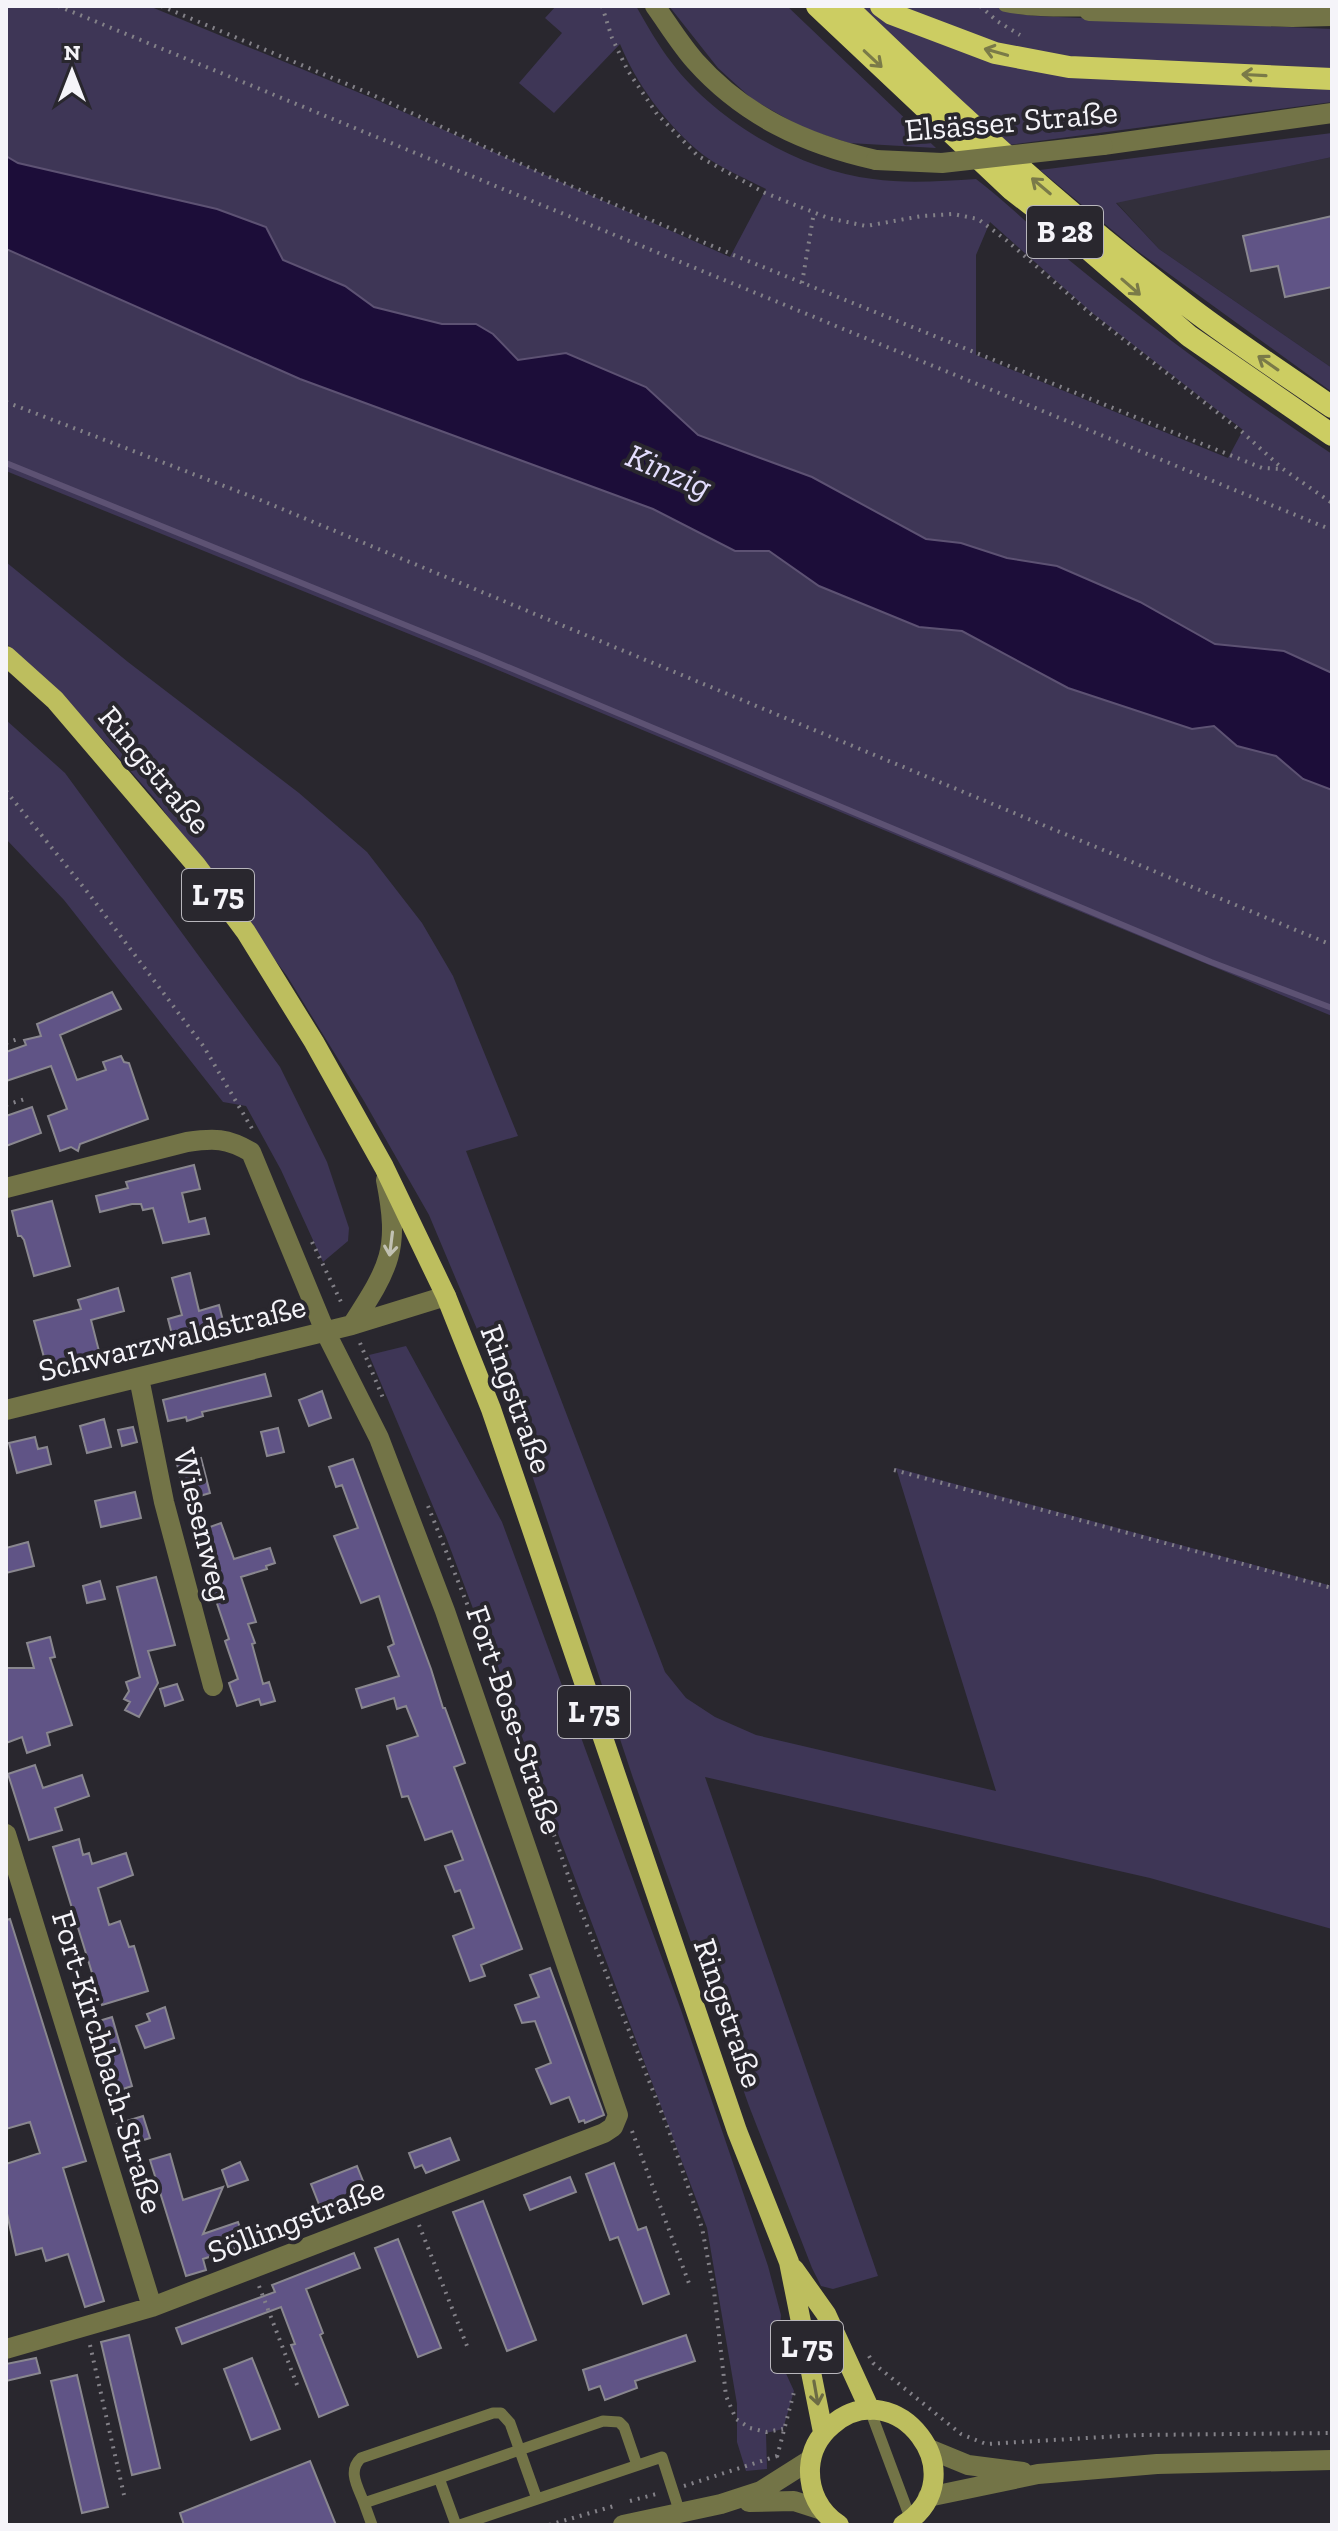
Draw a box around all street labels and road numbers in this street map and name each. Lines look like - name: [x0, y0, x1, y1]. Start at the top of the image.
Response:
- street label: Elsässer Straße: [903, 93, 1119, 149]
- road number: B 28: [1027, 206, 1103, 258]
- street label: Ringstraße: [91, 698, 219, 842]
- road number: L 75: [182, 869, 254, 921]
- street label: Schwarzwaldstraße: [34, 1286, 310, 1390]
- street label: Ringstraße: [473, 1320, 561, 1478]
- street label: Wiesenweg: [166, 1444, 240, 1606]
- street label: Fort-Bose-Straße: [458, 1601, 572, 1839]
- road number: L 75: [558, 1686, 630, 1738]
- street label: Fort-Kirchbach-Straße: [44, 1906, 172, 2218]
- street label: Ringstraße: [686, 1933, 772, 2093]
- street label: Söllingstraße: [202, 2169, 390, 2271]
- road number: L 75: [771, 2321, 843, 2373]

